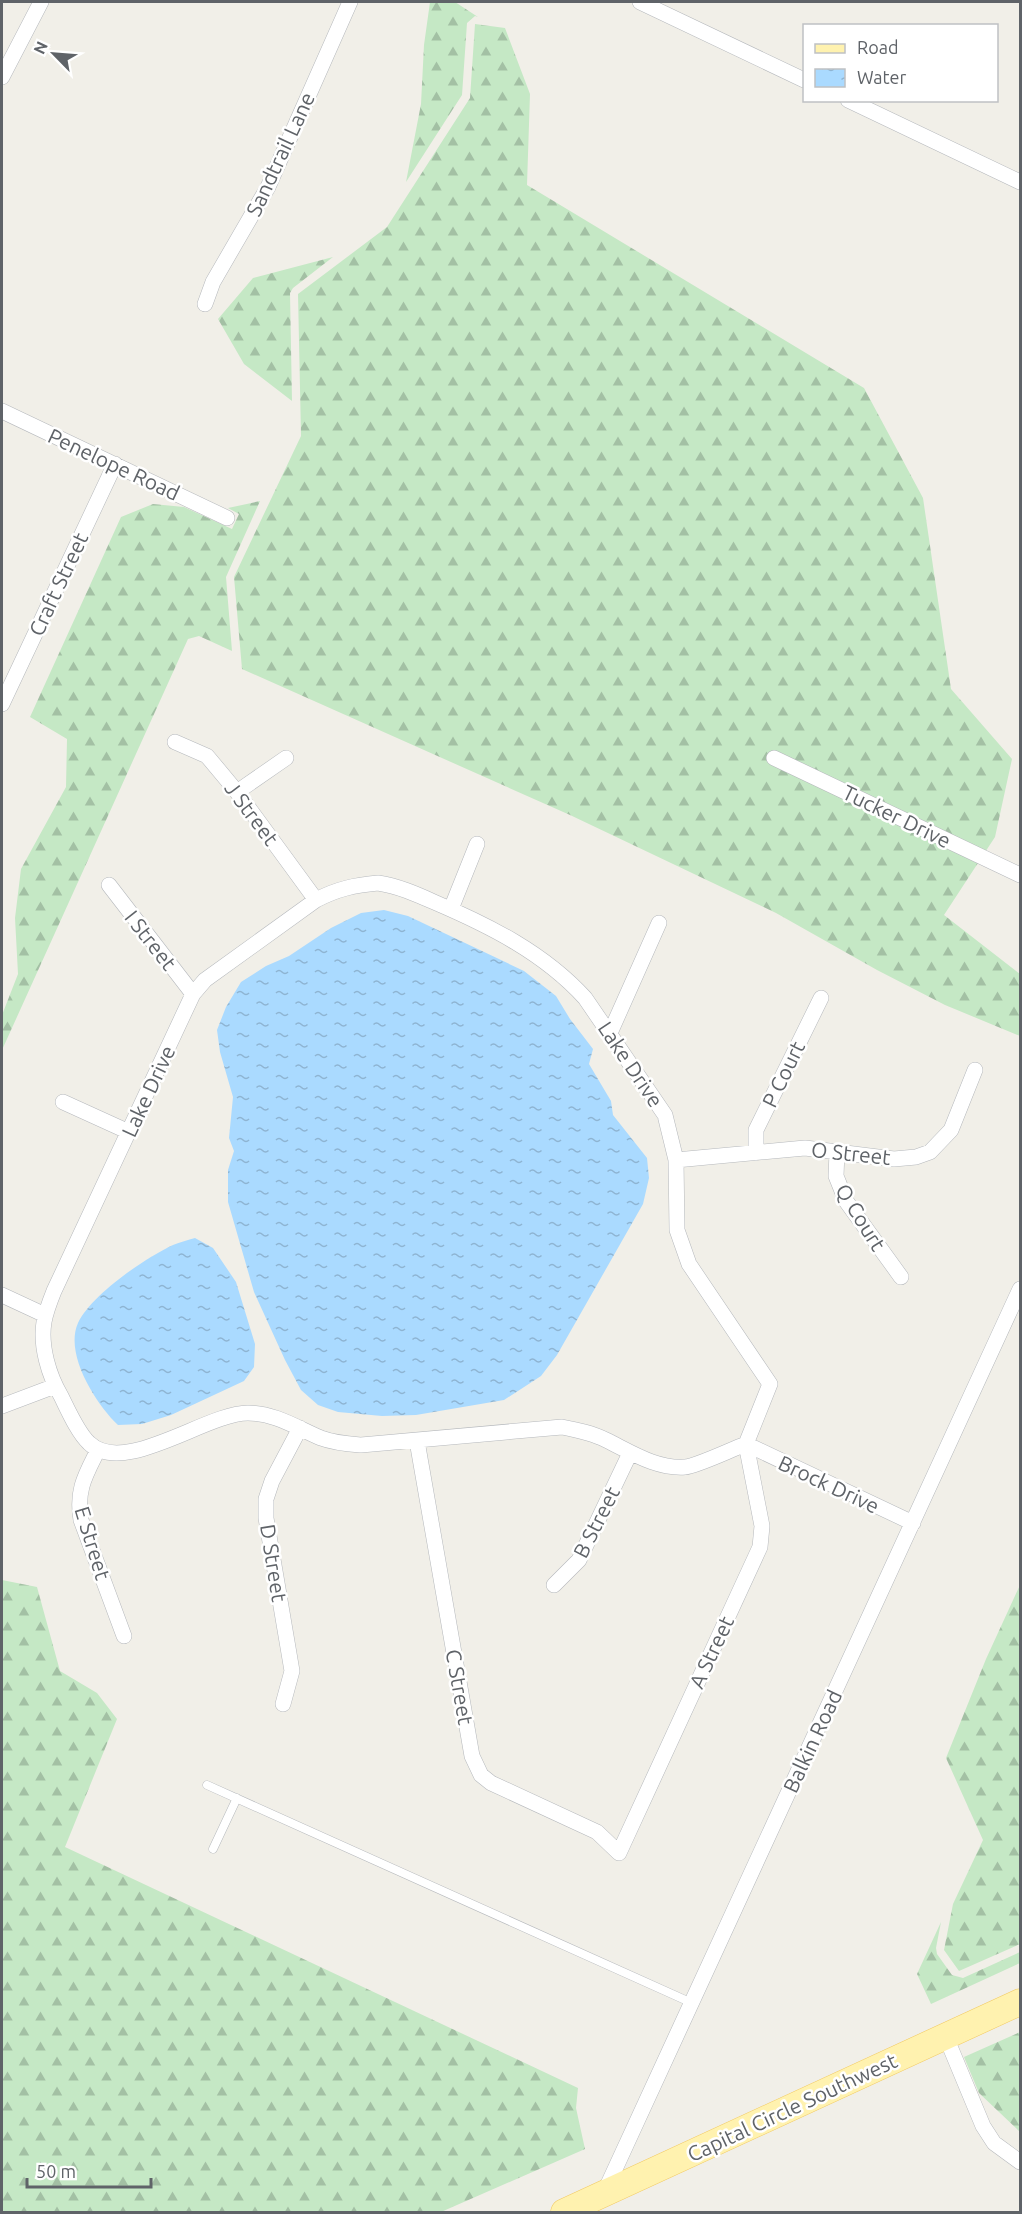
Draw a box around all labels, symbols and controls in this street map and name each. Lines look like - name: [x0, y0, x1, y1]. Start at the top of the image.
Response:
- north arrow: [24, 24, 84, 84]
- legend: [803, 24, 998, 102]
- text: Road: [857, 37, 899, 57]
- text: N: [30, 38, 51, 57]
- text: Water: [857, 67, 907, 87]
- street label: Sandtrail Lane: [241, 88, 319, 220]
- street label: Penelope Road: [44, 423, 184, 505]
- street label: Craft Street: [24, 528, 92, 640]
- street label: J Street: [220, 776, 284, 850]
- street label: Tucker Drive: [839, 780, 955, 852]
- street label: I Street: [120, 905, 182, 975]
- street label: Lake Drive: [594, 1017, 668, 1111]
- street label: P Court: [757, 1037, 809, 1111]
- street label: Lake Drive: [116, 1042, 180, 1140]
- street label: O Street: [810, 1137, 892, 1169]
- street label: Q Court: [831, 1179, 891, 1255]
- street label: Brock Drive: [775, 1450, 883, 1518]
- street label: B Street: [568, 1482, 624, 1562]
- street label: E Street: [71, 1504, 115, 1582]
- street label: D Street: [256, 1522, 292, 1604]
- street label: A Street: [684, 1612, 738, 1692]
- street label: C Street: [442, 1647, 478, 1727]
- street label: Balkin Road: [778, 1686, 846, 1796]
- street label: Capital Circle Southwest: [683, 2048, 901, 2166]
- scale bar: [27, 2151, 152, 2189]
- text: 50 m: [36, 2161, 76, 2181]

